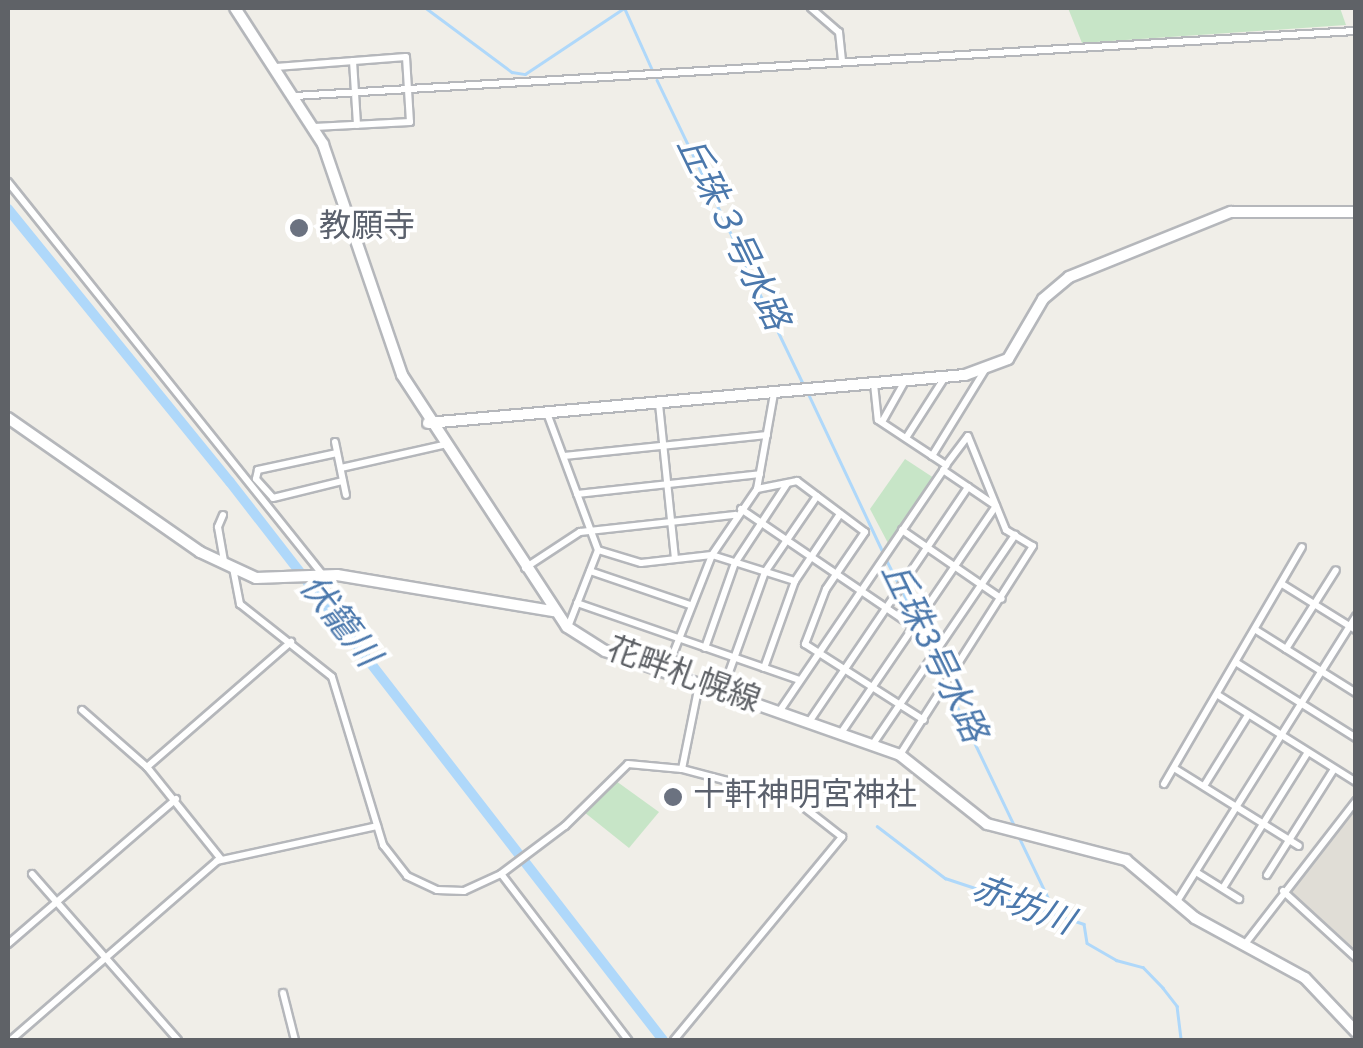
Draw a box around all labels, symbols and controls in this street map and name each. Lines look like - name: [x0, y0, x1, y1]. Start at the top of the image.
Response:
- water label: 丘珠３号水路: [666, 130, 796, 338]
- place label: 教願寺: [319, 209, 415, 247]
- marker: 教願寺: [288, 217, 310, 239]
- water label: 丘珠3号水路: [870, 556, 994, 750]
- water label: 伏籠川: [289, 568, 387, 676]
- street label: 花畔札幌線: [601, 632, 765, 722]
- place label: 十軒神明宮神社: [693, 778, 917, 816]
- marker: 十軒神明宮神社: [662, 786, 684, 808]
- water label: 赤坊川: [965, 869, 1079, 945]

